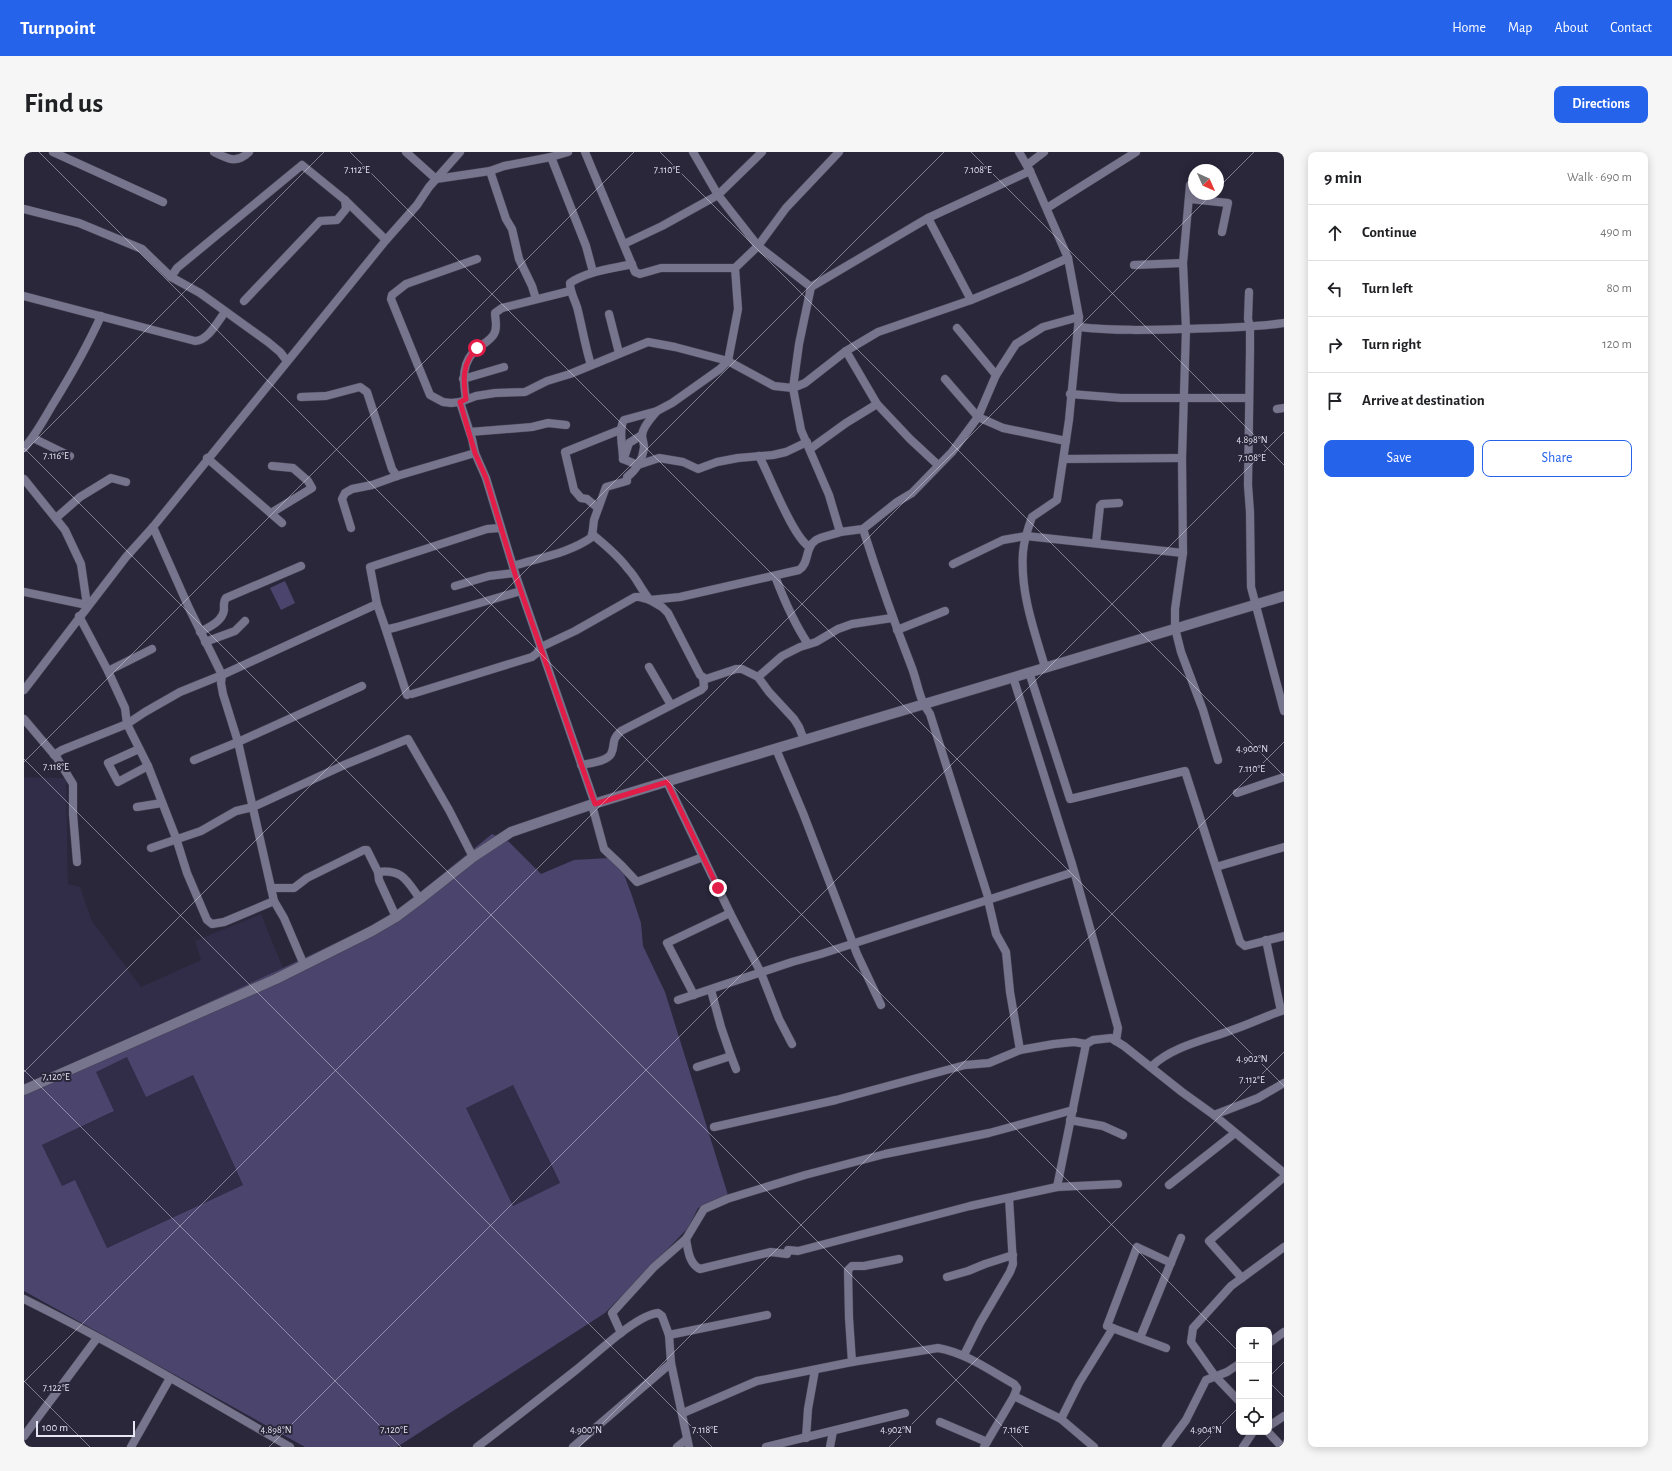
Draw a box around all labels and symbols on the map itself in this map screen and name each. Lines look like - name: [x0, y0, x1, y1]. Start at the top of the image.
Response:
- north arrow: [1188, 164, 1224, 200]
- text: 7.112°E: [344, 165, 370, 175]
- text: 7.110°E: [654, 165, 680, 175]
- text: 7.108°E: [964, 165, 992, 175]
- route start: [468, 339, 486, 357]
- text: 4.898°N: [1236, 435, 1268, 445]
- text: 7.116°E: [43, 451, 69, 461]
- text: 7.108°E: [1238, 453, 1266, 463]
- text: 4.900°N: [1236, 744, 1268, 754]
- text: 7.118°E: [43, 762, 69, 772]
- text: 7.110°E: [1239, 764, 1265, 774]
- route end: [709, 879, 727, 897]
- text: 4.902°N: [1236, 1054, 1268, 1064]
- text: 7.120°E: [42, 1072, 70, 1082]
- text: 7.112°E: [1239, 1075, 1265, 1085]
- text: 7.122°E: [43, 1383, 70, 1393]
- scale bar: [36, 1419, 135, 1438]
- text: 4.898°N: [260, 1425, 292, 1435]
- text: 7.120°E: [380, 1425, 408, 1435]
- text: 4.900°N: [570, 1425, 602, 1435]
- text: 7.118°E: [692, 1425, 718, 1435]
- text: 4.902°N: [880, 1425, 912, 1435]
- text: 7.116°E: [1003, 1425, 1029, 1435]
- text: 4.904°N: [1190, 1425, 1222, 1435]

